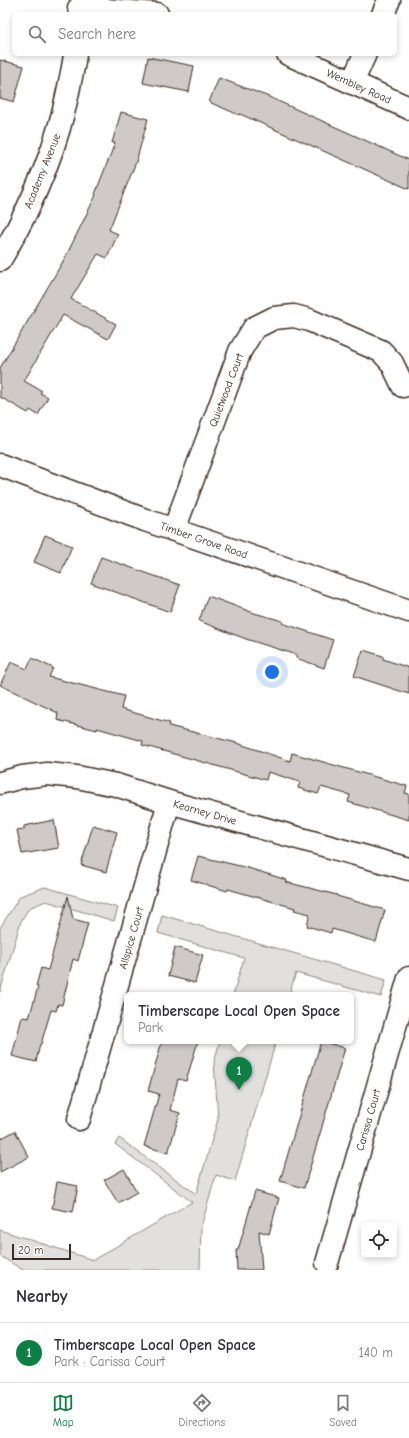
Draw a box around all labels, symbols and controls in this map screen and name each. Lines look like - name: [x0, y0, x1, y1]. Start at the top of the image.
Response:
- search box: [12, 12, 397, 56]
- icon: search: [26, 23, 48, 45]
- text: Search here: [58, 25, 136, 43]
- street label: Wembley Road: [324, 66, 393, 107]
- street label: Academy Avenue: [21, 131, 64, 211]
- street label: Quietwood Court: [206, 351, 247, 429]
- street label: Timber Grove Road: [158, 519, 250, 562]
- your location: [262, 662, 282, 682]
- street label: Kearney Drive: [172, 797, 239, 828]
- street label: Allspice Court: [116, 905, 147, 971]
- popup: [124, 992, 354, 1044]
- text: Timberscape Local Open Space: [138, 1002, 340, 1020]
- text: Park: [138, 1020, 163, 1035]
- pin: 1: [226, 1057, 252, 1090]
- street label: Carissa Court: [353, 1087, 384, 1152]
- map controls: [361, 1222, 397, 1258]
- button: locate: [361, 1222, 397, 1258]
- scale bar: [12, 1242, 71, 1261]
- text: 20 m: [18, 1244, 43, 1257]
- text: Nearby: [16, 1287, 67, 1306]
- text: Timberscape Local Open Space: [54, 1336, 256, 1354]
- text: 1: [26, 1345, 32, 1360]
- text: 140 m: [359, 1345, 393, 1360]
- text: Park · Carissa Court: [54, 1354, 165, 1369]
- tab: Map: [52, 1392, 74, 1429]
- tab: Directions: [178, 1392, 225, 1429]
- tab: Saved: [329, 1392, 357, 1429]

